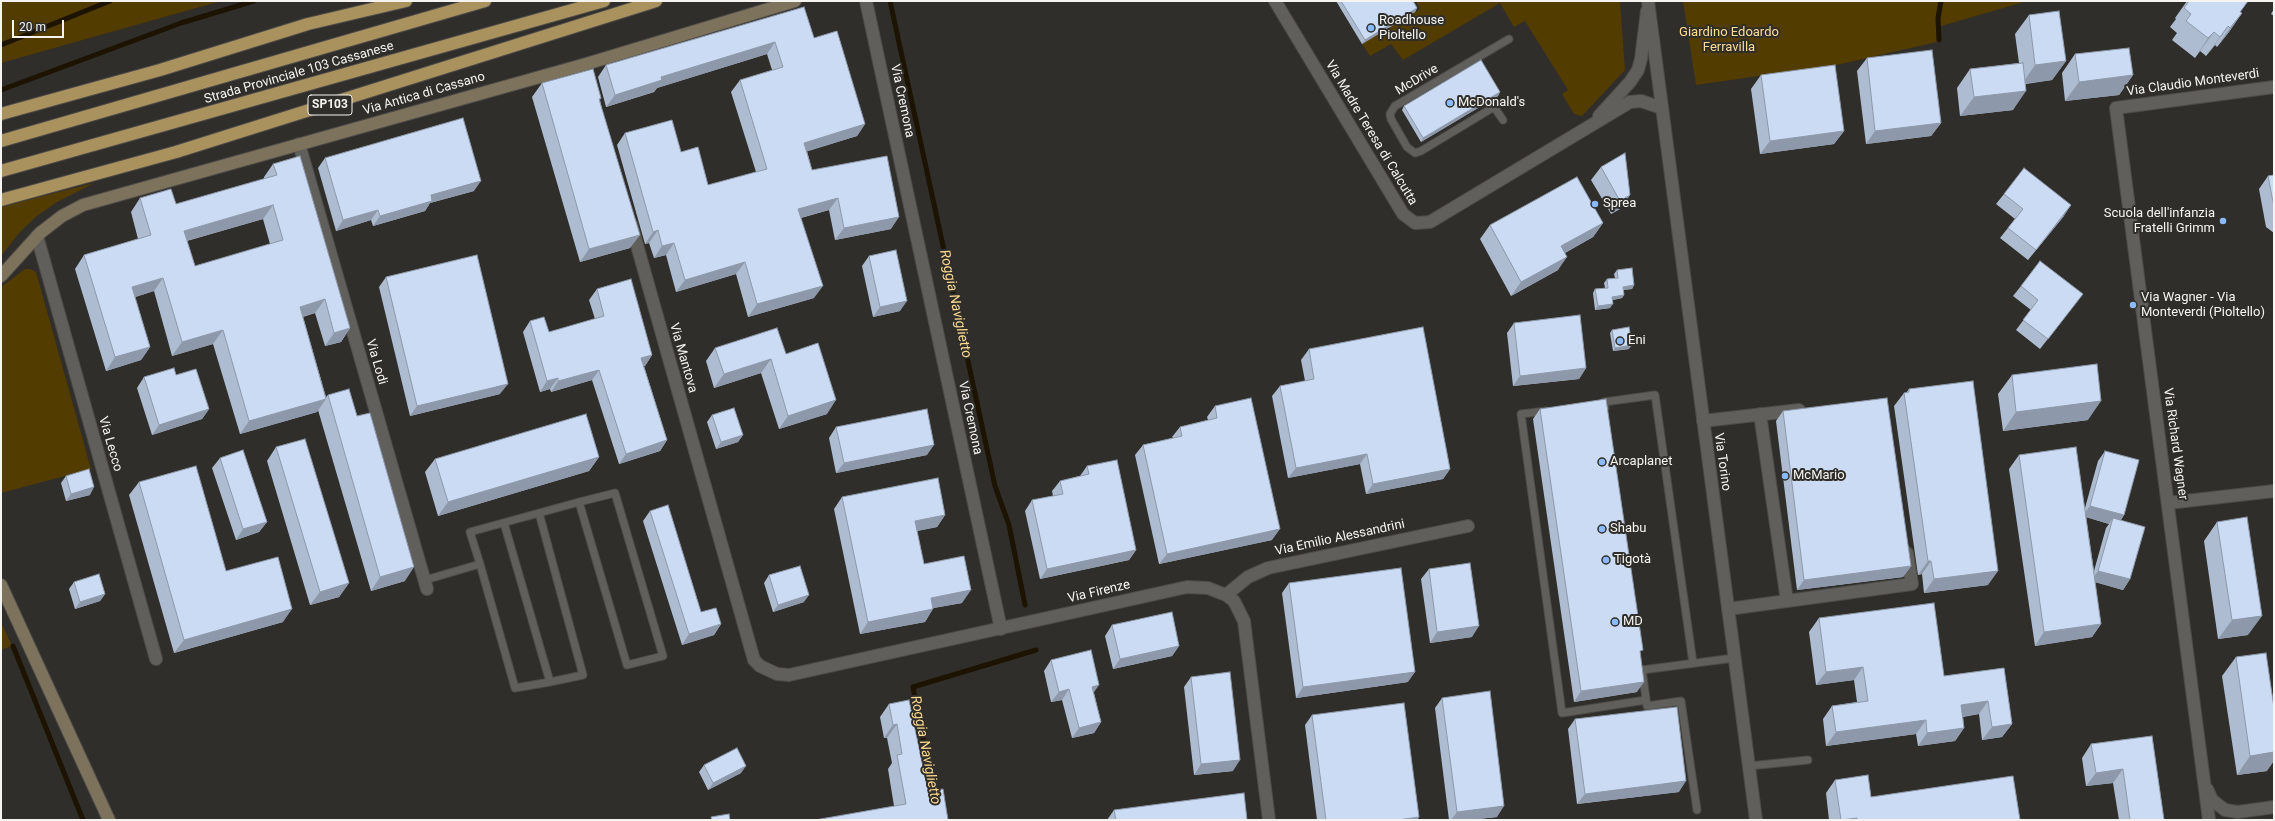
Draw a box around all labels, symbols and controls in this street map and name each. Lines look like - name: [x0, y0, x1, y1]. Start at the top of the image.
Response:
- scale bar: [14, 12, 66, 38]
- place label: Roadhouse Pioltello: [1379, 13, 1444, 44]
- text: 20 m: [19, 20, 46, 34]
- marker: Roadhouse Pioltello: [1366, 23, 1376, 33]
- park label: Giardino Edoardo Ferravilla: [1679, 25, 1779, 56]
- street label: Strada Provinciale 103 Cassanese: [202, 38, 396, 108]
- street label: Via Madre Teresa di Calcutta: [1322, 58, 1420, 208]
- street label: McDrive: [1393, 61, 1441, 99]
- street label: Via Cremona: [887, 63, 917, 139]
- street label: Via Claudio Monteverdi: [2126, 66, 2260, 100]
- street label: Via Antica di Cassano: [361, 69, 487, 119]
- road number: SP103: [308, 95, 352, 115]
- place label: McDonald's: [1458, 95, 1525, 111]
- marker: McDonald's: [1445, 98, 1455, 108]
- place label: Sprea: [1603, 196, 1636, 212]
- marker: Sprea: [1590, 199, 1600, 209]
- place label: Scuola dell'infanzia Fratelli Grimm: [2104, 206, 2215, 237]
- marker: Scuola dell'infanzia Fratelli Grimm: [2218, 216, 2228, 226]
- water label: Roggia Naviglietto: [935, 248, 975, 360]
- place label: Via Wagner - Via Monteverdi (Pioltello): [2141, 290, 2265, 321]
- marker: Via Wagner - Via Monteverdi (Pioltello): [2128, 300, 2138, 310]
- street label: Via Mantova: [666, 321, 700, 395]
- place label: Eni: [1628, 333, 1646, 349]
- marker: Eni: [1615, 336, 1625, 346]
- street label: Via Lodi: [362, 337, 390, 387]
- street label: Via Cremona: [955, 380, 985, 456]
- street label: Via Richard Wagner: [2159, 387, 2191, 501]
- street label: Via Lecco: [95, 415, 125, 473]
- street label: Via Torino: [1710, 432, 1734, 492]
- place label: Arcaplanet: [1610, 454, 1672, 470]
- marker: Arcaplanet: [1597, 457, 1607, 467]
- place label: McMario: [1793, 468, 1845, 484]
- marker: McMario: [1780, 471, 1790, 481]
- street label: Via Emilio Alessandrini: [1274, 517, 1406, 559]
- place label: Shabu: [1610, 521, 1646, 537]
- marker: Shabu: [1597, 524, 1607, 534]
- place label: Tigotà: [1614, 552, 1651, 568]
- marker: Tigotà: [1601, 555, 1611, 565]
- street label: Via Firenze: [1066, 577, 1132, 607]
- place label: MD: [1623, 614, 1643, 630]
- marker: MD: [1610, 617, 1620, 627]
- water label: Roggia Naviglietto: [906, 694, 944, 806]

